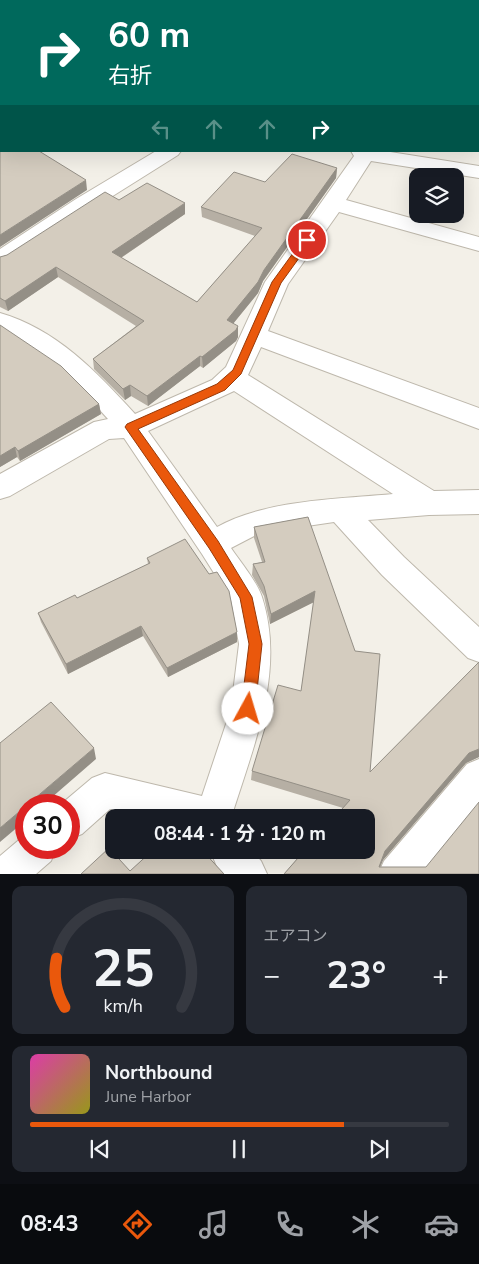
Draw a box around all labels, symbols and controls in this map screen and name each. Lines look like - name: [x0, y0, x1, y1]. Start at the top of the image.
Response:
- text: 60 m: [108, 12, 190, 59]
- icon: right: [25, 20, 90, 85]
- text: 右折: [108, 61, 152, 91]
- icon: left: [147, 115, 175, 143]
- icon: ahead: [200, 115, 228, 143]
- icon: ahead: [253, 115, 281, 143]
- icon: right: [306, 115, 334, 143]
- map controls: [409, 168, 464, 223]
- button: layers: [409, 168, 464, 223]
- pin: [286, 219, 328, 261]
- icon: arrive: [293, 226, 321, 254]
- position arrow: [221, 682, 273, 734]
- speed limit sign: 30: [15, 794, 80, 859]
- text: 08:44 · 1 分 · 120 m: [154, 821, 326, 847]
- text: エアコン: [264, 925, 328, 947]
- text: 25: [92, 933, 154, 1004]
- text: 23°: [326, 950, 386, 1001]
- text: −: [264, 957, 280, 995]
- text: +: [432, 957, 449, 995]
- text: km/h: [103, 994, 142, 1018]
- text: Northbound: [105, 1060, 212, 1086]
- text: June Harbor: [105, 1086, 191, 1108]
- icon: previous: [86, 1135, 114, 1163]
- icon: pause: [225, 1135, 253, 1163]
- icon: next: [365, 1135, 393, 1163]
- icon: directions: [120, 1207, 155, 1242]
- icon: music: [196, 1207, 231, 1242]
- icon: phone: [272, 1207, 307, 1242]
- icon: climate: [348, 1207, 383, 1242]
- icon: car: [424, 1207, 459, 1242]
- text: 08:43: [20, 1209, 79, 1239]

